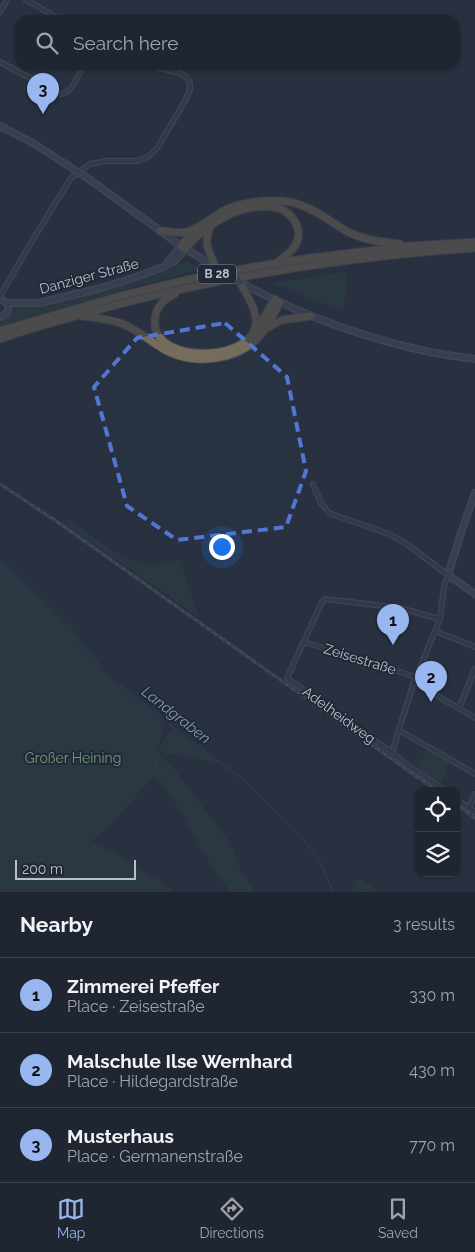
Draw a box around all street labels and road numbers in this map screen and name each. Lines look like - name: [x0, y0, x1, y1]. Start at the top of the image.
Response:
- street label: Danziger Straße: [38, 255, 140, 297]
- road number: B 28: [198, 264, 236, 284]
- street label: Zeisestraße: [322, 640, 398, 678]
- street label: Adelheidweg: [299, 683, 379, 747]

